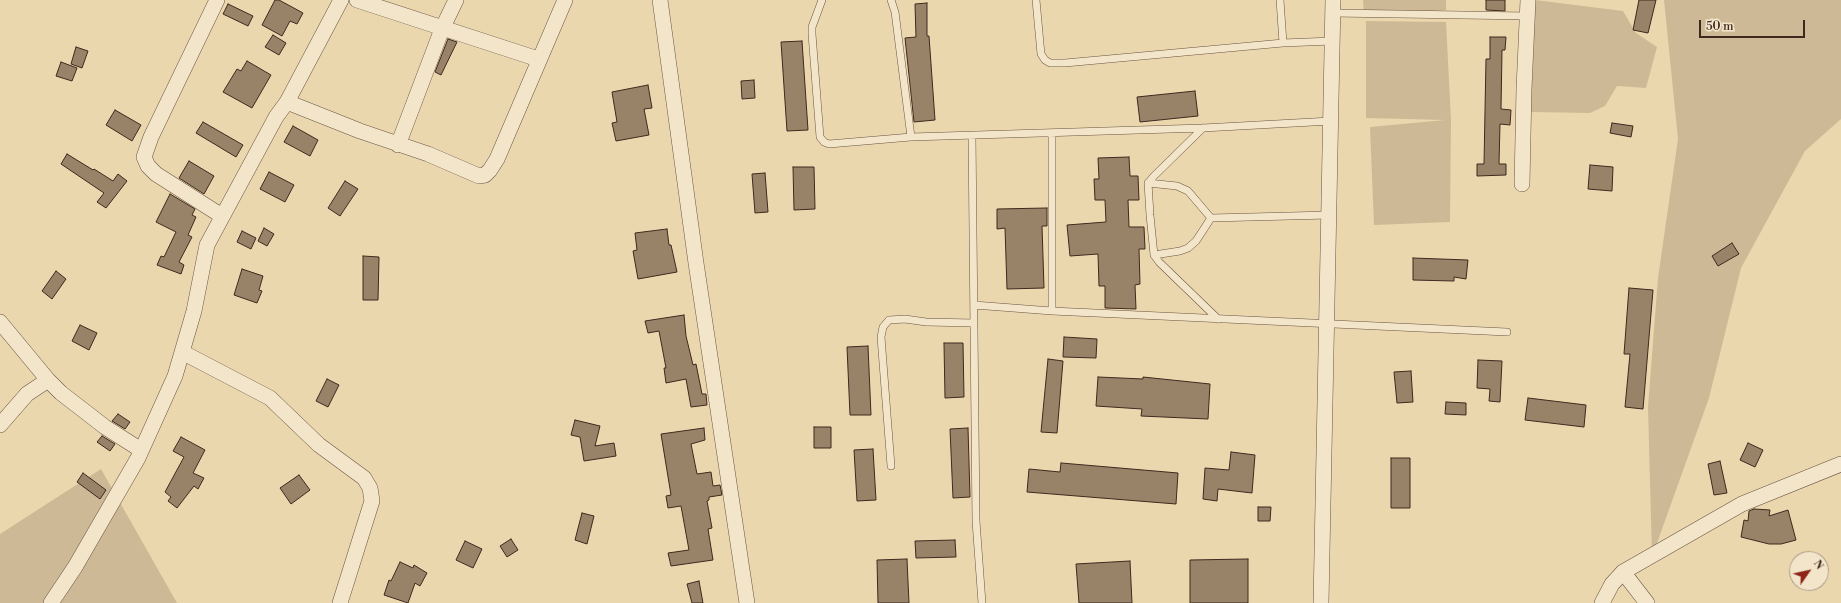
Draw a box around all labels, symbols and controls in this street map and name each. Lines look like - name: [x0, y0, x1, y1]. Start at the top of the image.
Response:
- scale bar: [1701, 12, 1807, 38]
- text: 50 m: [1706, 19, 1734, 34]
- north arrow: [1789, 551, 1829, 591]
- text: N: [1810, 557, 1826, 572]

